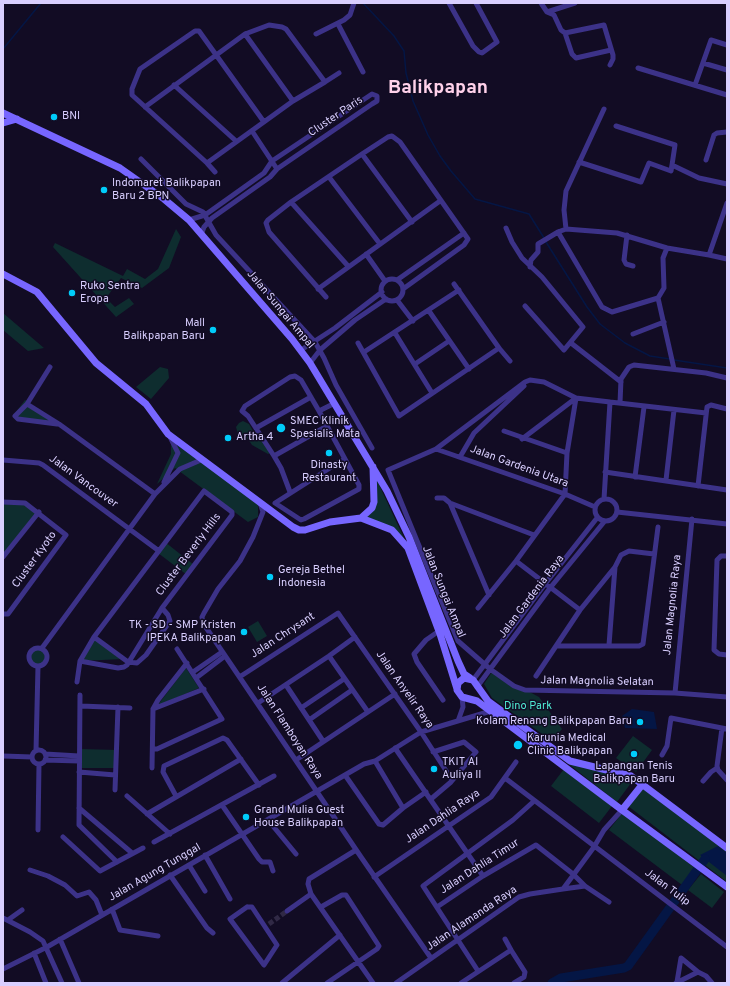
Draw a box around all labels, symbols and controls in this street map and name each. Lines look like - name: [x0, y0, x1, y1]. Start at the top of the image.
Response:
- district label: Balikpapan: [388, 78, 488, 100]
- street label: Cluster Paris: [306, 94, 366, 140]
- place label: BNI: [62, 110, 80, 124]
- marker: BNI: [49, 112, 59, 122]
- place label: Indomaret Balikpapan Baru 2 BPN: [112, 177, 221, 203]
- marker: Indomaret Balikpapan Baru 2 BPN: [99, 185, 109, 195]
- street label: Jalan Sungai Ampal: [243, 268, 317, 352]
- place label: Ruko Sentra Eropa: [80, 280, 140, 306]
- marker: Ruko Sentra Eropa: [67, 288, 77, 298]
- place label: Mall Balikpapan Baru: [123, 317, 205, 343]
- marker: Mall Balikpapan Baru: [208, 325, 218, 335]
- place label: SMEC Klinik Spesialis Mata: [290, 415, 360, 441]
- marker: SMEC Klinik Spesialis Mata: [275, 422, 287, 434]
- place label: Artha 4: [236, 431, 273, 445]
- marker: Artha 4: [223, 433, 233, 443]
- street label: Jalan Gardenia Utara: [468, 443, 570, 491]
- marker: Dinasty Restaurant: [324, 448, 334, 458]
- street label: Jalan Vancouver: [46, 453, 120, 511]
- place label: Dinasty Restaurant: [302, 459, 356, 485]
- street label: Cluster Beverly Hills: [154, 511, 224, 599]
- street label: Cluster Kyoto: [10, 529, 60, 591]
- street label: Jalan Sungai Ampal: [419, 544, 467, 640]
- street label: Jalan Gardenia Raya: [496, 553, 568, 641]
- street label: Jalan Magnolia Raya: [661, 554, 685, 656]
- place label: Gereja Bethel Indonesia: [278, 564, 345, 590]
- marker: Gereja Bethel Indonesia: [265, 572, 275, 582]
- street label: Jalan Chrysant: [248, 610, 318, 662]
- place label: TK - SD - SMP Kristen IPEKA Balikpapan: [129, 619, 236, 645]
- marker: TK - SD - SMP Kristen IPEKA Balikpapan: [239, 627, 249, 637]
- street label: Jalan Anyelir Raya: [372, 649, 436, 731]
- street label: Jalan Magnolia Selatan: [540, 674, 654, 690]
- street label: Jalan Flamboyan Raya: [253, 682, 325, 782]
- park label: Dino Park: [504, 700, 552, 714]
- place label: Kolam Renang Balikpapan Baru: [476, 715, 632, 729]
- marker: Kolam Renang Balikpapan Baru: [635, 717, 645, 727]
- place label: Karunia Medical Clinic Balikpapan: [527, 732, 612, 758]
- marker: Karunia Medical Clinic Balikpapan: [512, 739, 524, 751]
- marker: Lapangan Tenis Balikpapan Baru: [629, 749, 639, 759]
- place label: TKIT Al Auliya II: [442, 756, 481, 782]
- place label: Lapangan Tenis Balikpapan Baru: [593, 760, 675, 786]
- marker: TKIT Al Auliya II: [429, 764, 439, 774]
- street label: Jalan Dahlia Raya: [403, 787, 483, 847]
- place label: Grand Mulia Guest House Balikpapan: [254, 804, 344, 830]
- marker: Grand Mulia Guest House Balikpapan: [241, 812, 251, 822]
- street label: Jalan Dahlia Timur: [438, 836, 522, 898]
- street label: Jalan Agung Tunggal: [107, 841, 203, 905]
- street label: Jalan Tulip: [642, 867, 692, 909]
- street label: Jalan Alamanda Raya: [424, 884, 520, 954]

